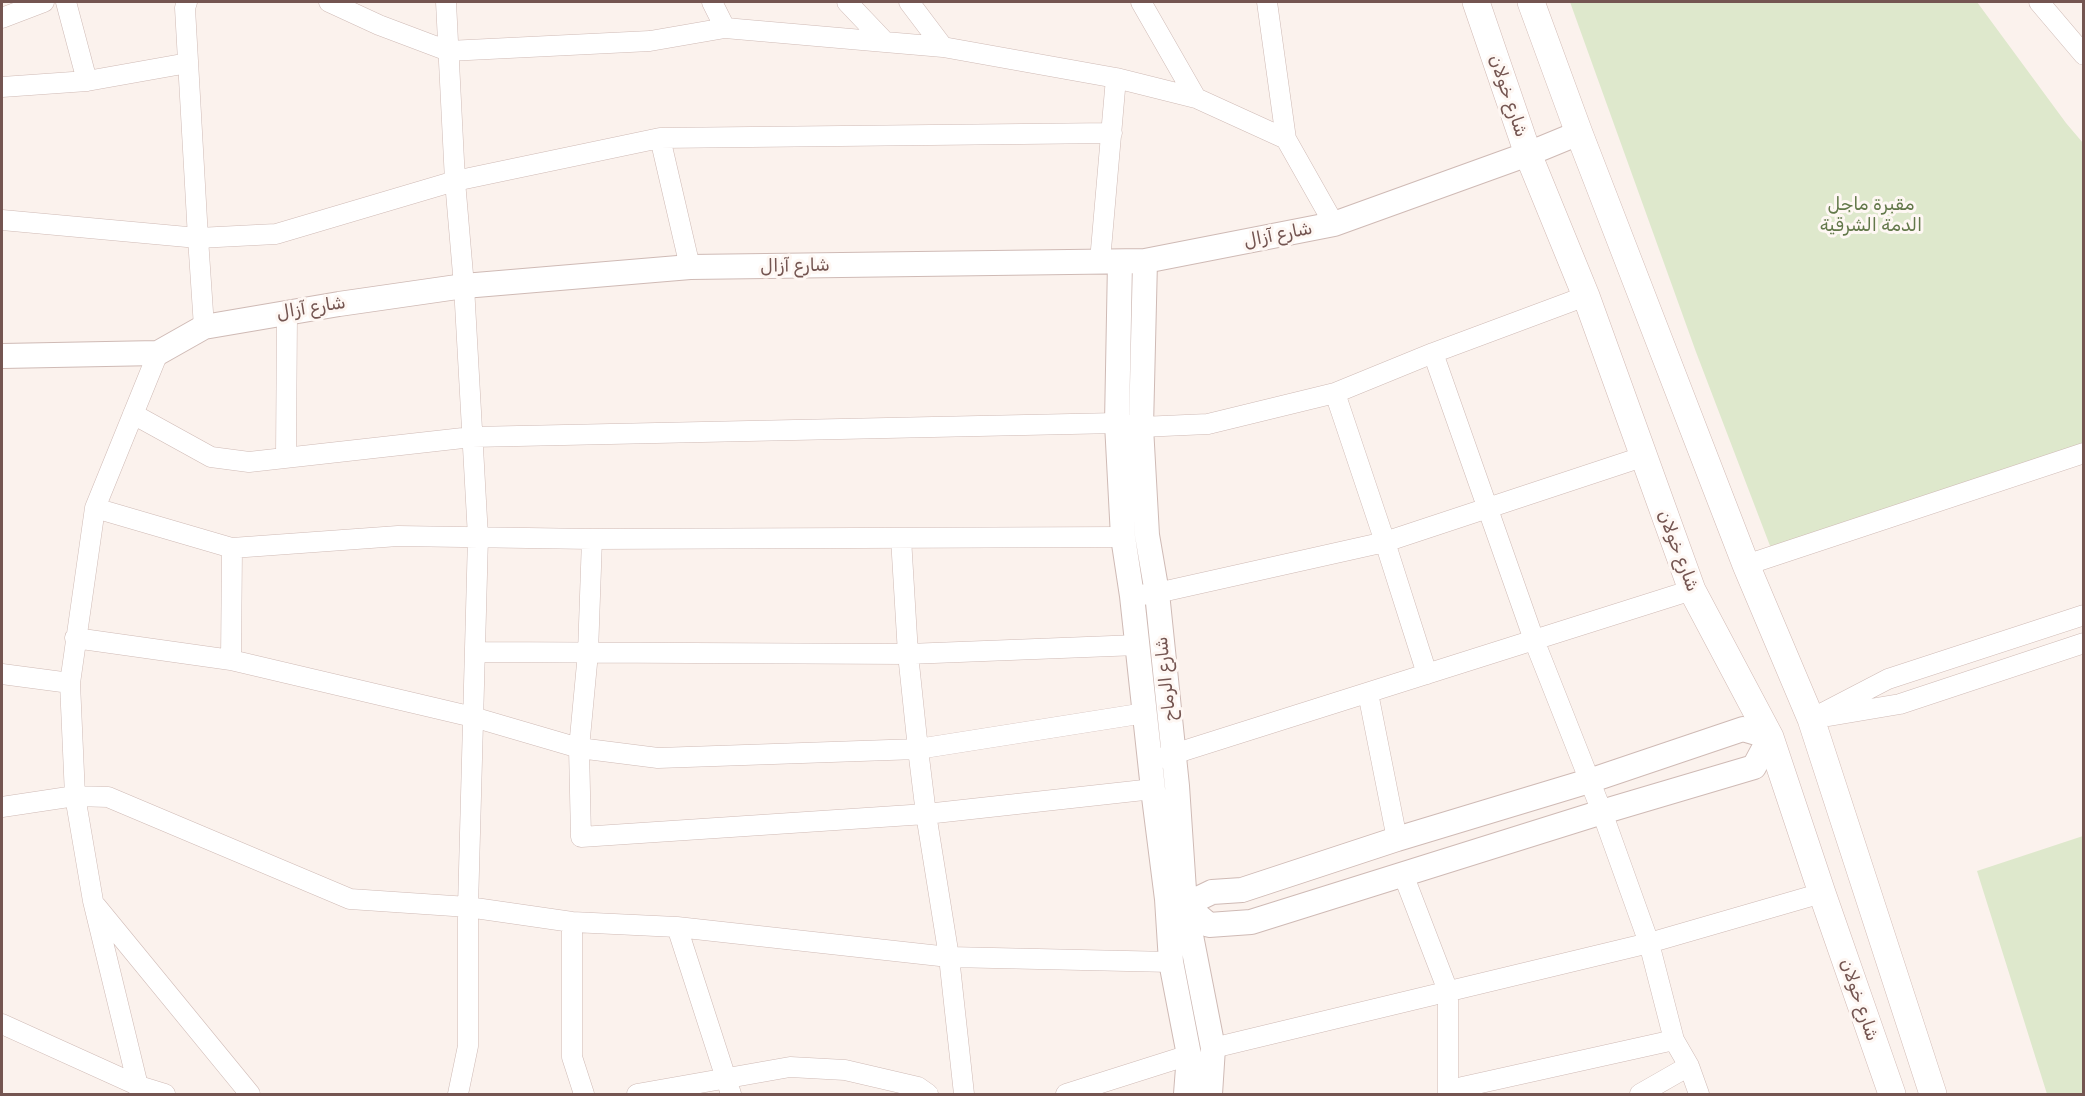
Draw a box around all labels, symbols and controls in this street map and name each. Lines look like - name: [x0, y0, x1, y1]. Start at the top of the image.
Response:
- street label: شارع خولان: [1484, 52, 1532, 140]
- park label: مقبرة ماجل الدمة الشرقية: [1820, 194, 1922, 236]
- street label: شارع آزال: [1242, 218, 1314, 252]
- street label: شارع آزال: [760, 255, 830, 277]
- street label: شارع آزال: [275, 292, 347, 324]
- street label: شارع خولان: [1653, 507, 1703, 595]
- street label: شارع الرماح: [1151, 636, 1181, 722]
- street label: شارع خولان: [1835, 956, 1883, 1044]

